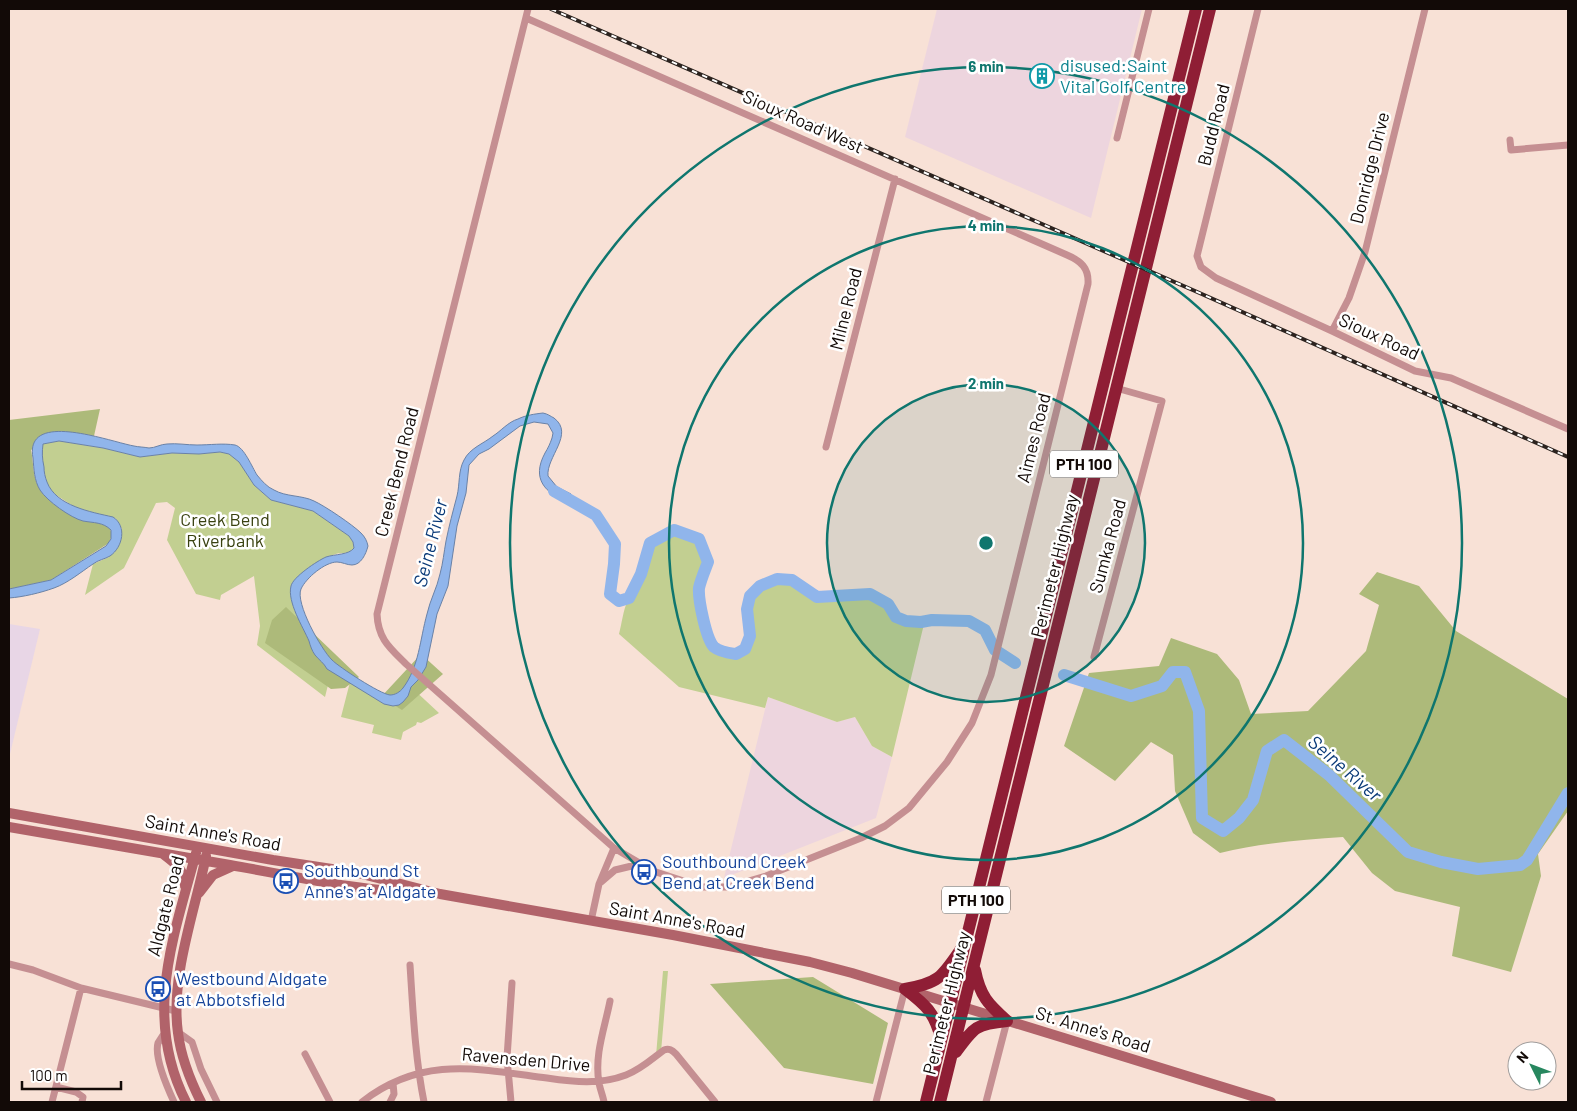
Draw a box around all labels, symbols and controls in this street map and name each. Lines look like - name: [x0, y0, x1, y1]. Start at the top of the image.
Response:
- place label: disused:Saint Vital Golf Centre: [1060, 54, 1186, 97]
- text: 6 min: [968, 57, 1004, 75]
- building icon: disused:Saint Vital Golf Centre: [1029, 63, 1055, 89]
- street label: Budd Road: [1192, 81, 1234, 168]
- street label: Sioux Road West: [740, 85, 867, 158]
- street label: Donridge Drive: [1345, 110, 1394, 226]
- text: 4 min: [968, 216, 1004, 234]
- street label: Milne Road: [824, 265, 866, 352]
- street label: Sioux Road: [1336, 308, 1423, 364]
- text: 2 min: [968, 374, 1004, 392]
- street label: Aimes Road: [1011, 391, 1055, 485]
- street label: Creek Bend Road: [369, 405, 423, 539]
- road number: PTH 100: [1050, 450, 1118, 478]
- street label: Perimeter Highway: [1026, 492, 1082, 640]
- water label: Seine River: [408, 495, 452, 589]
- street label: Sumka Road: [1084, 496, 1130, 595]
- park label: Creek Bend Riverbank: [180, 508, 270, 551]
- centre of rings: [977, 534, 995, 552]
- water label: Seine River: [1304, 730, 1388, 807]
- street label: Saint Anne's Road: [144, 809, 283, 855]
- place label: Southbound Creek Bend at Creek Bend: [662, 850, 815, 893]
- street label: Aldgate Road: [142, 853, 188, 958]
- place label: Southbound St Anne's at Aldgate: [304, 859, 436, 902]
- bus stop icon: Southbound Creek Bend at Creek Bend: [631, 859, 657, 885]
- bus stop icon: Southbound St Anne's at Aldgate: [273, 868, 299, 894]
- road number: PTH 100: [942, 886, 1010, 914]
- street label: Saint Anne's Road: [608, 896, 747, 942]
- street label: Perimeter Highway: [918, 929, 974, 1077]
- place label: Westbound Aldgate at Abbotsfield: [176, 967, 327, 1010]
- bus stop icon: Westbound Aldgate at Abbotsfield: [145, 976, 171, 1002]
- street label: St. Anne's Road: [1033, 1001, 1153, 1057]
- north arrow: [1507, 1041, 1557, 1091]
- street label: Ravensden Drive: [461, 1042, 591, 1076]
- text: N: [1513, 1048, 1531, 1066]
- scale bar: [22, 1058, 121, 1090]
- text: 100 m: [30, 1066, 68, 1084]

